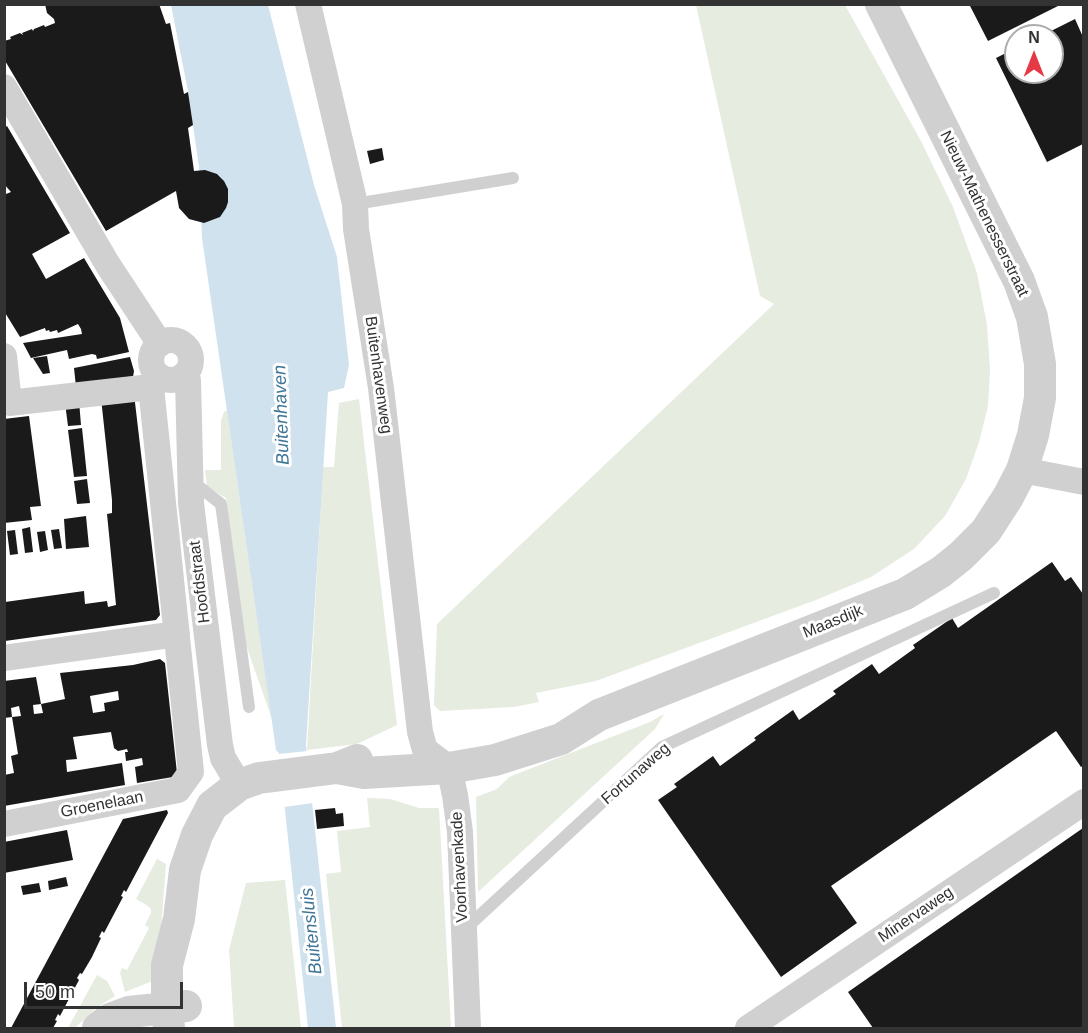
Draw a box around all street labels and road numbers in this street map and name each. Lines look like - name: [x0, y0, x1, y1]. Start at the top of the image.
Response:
- street label: Nieuw-Mathenesserstraat: [935, 128, 1033, 300]
- street label: Buitenhavenweg: [360, 315, 396, 435]
- street label: Hoofdstraat: [185, 540, 215, 624]
- street label: Maasdijk: [800, 601, 866, 643]
- street label: Fortunaweg: [598, 739, 674, 809]
- street label: Groenelaan: [59, 788, 145, 822]
- street label: Voorhavenkade: [448, 811, 472, 923]
- street label: Minervaweg: [875, 883, 957, 947]

